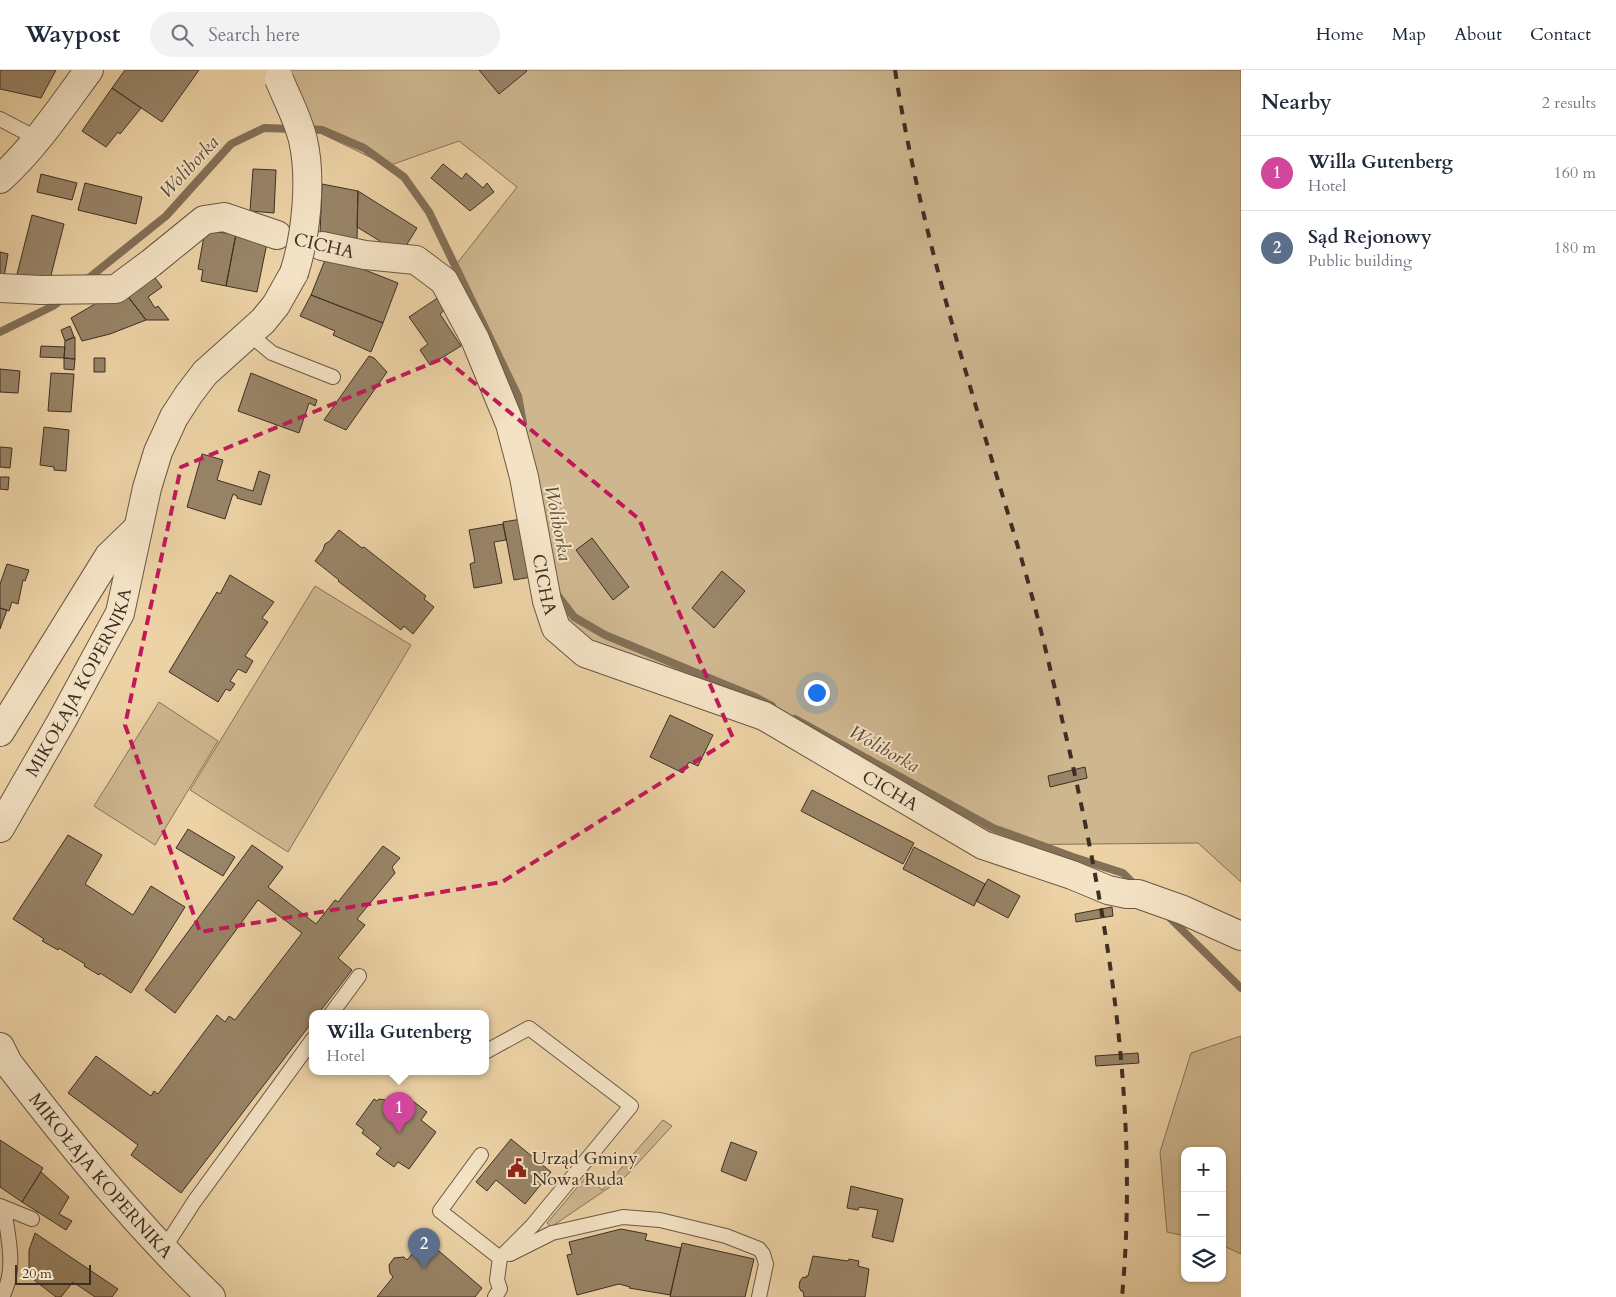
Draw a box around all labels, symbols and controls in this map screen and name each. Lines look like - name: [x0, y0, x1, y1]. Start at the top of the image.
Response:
- search box: [150, 12, 500, 57]
- text: Waypost: [25, 18, 120, 51]
- icon: search: [168, 21, 196, 49]
- text: Search here: [208, 22, 300, 48]
- text: Home: [1316, 22, 1364, 47]
- text: Map: [1392, 22, 1426, 47]
- text: About: [1454, 22, 1502, 47]
- text: Contact: [1530, 22, 1591, 47]
- text: Nearby: [1261, 88, 1332, 117]
- text: 2 results: [1542, 92, 1596, 114]
- water label: Woliborka: [153, 130, 225, 204]
- text: Willa Gutenberg: [1308, 149, 1453, 175]
- text: 1: [1273, 162, 1281, 184]
- text: 160 m: [1554, 162, 1596, 184]
- text: Hotel: [1308, 175, 1346, 197]
- text: Sąd Rejonowy: [1308, 224, 1432, 250]
- street label: CICHA: [291, 227, 357, 265]
- text: 2: [1273, 237, 1281, 259]
- text: 180 m: [1554, 237, 1596, 259]
- text: Public building: [1308, 250, 1412, 272]
- water label: Woliborka: [538, 483, 578, 564]
- street label: CICHA: [526, 552, 563, 618]
- street label: MIKOŁAJA KOPERNIKA: [19, 586, 138, 782]
- your location: [804, 680, 830, 706]
- water label: Woliborka: [844, 719, 924, 779]
- street label: CICHA: [858, 764, 923, 817]
- popup: [309, 1010, 489, 1075]
- text: Willa Gutenberg: [327, 1019, 471, 1045]
- text: Hotel: [327, 1045, 365, 1067]
- street label: MIKOŁAJA KOPERNIKA: [23, 1088, 179, 1264]
- pin: 1: [383, 1092, 415, 1133]
- place label: Urząd Gminy Nowa Ruda: [532, 1146, 638, 1192]
- map controls: [1181, 1147, 1226, 1282]
- button: +: [1181, 1147, 1226, 1192]
- public building icon: Urząd Gminy Nowa Ruda: [506, 1157, 528, 1179]
- button: −: [1181, 1192, 1226, 1237]
- pin: 2: [408, 1228, 440, 1269]
- button: layers: [1181, 1237, 1226, 1282]
- scale bar: [15, 1262, 91, 1285]
- text: 20 m: [22, 1264, 52, 1283]

